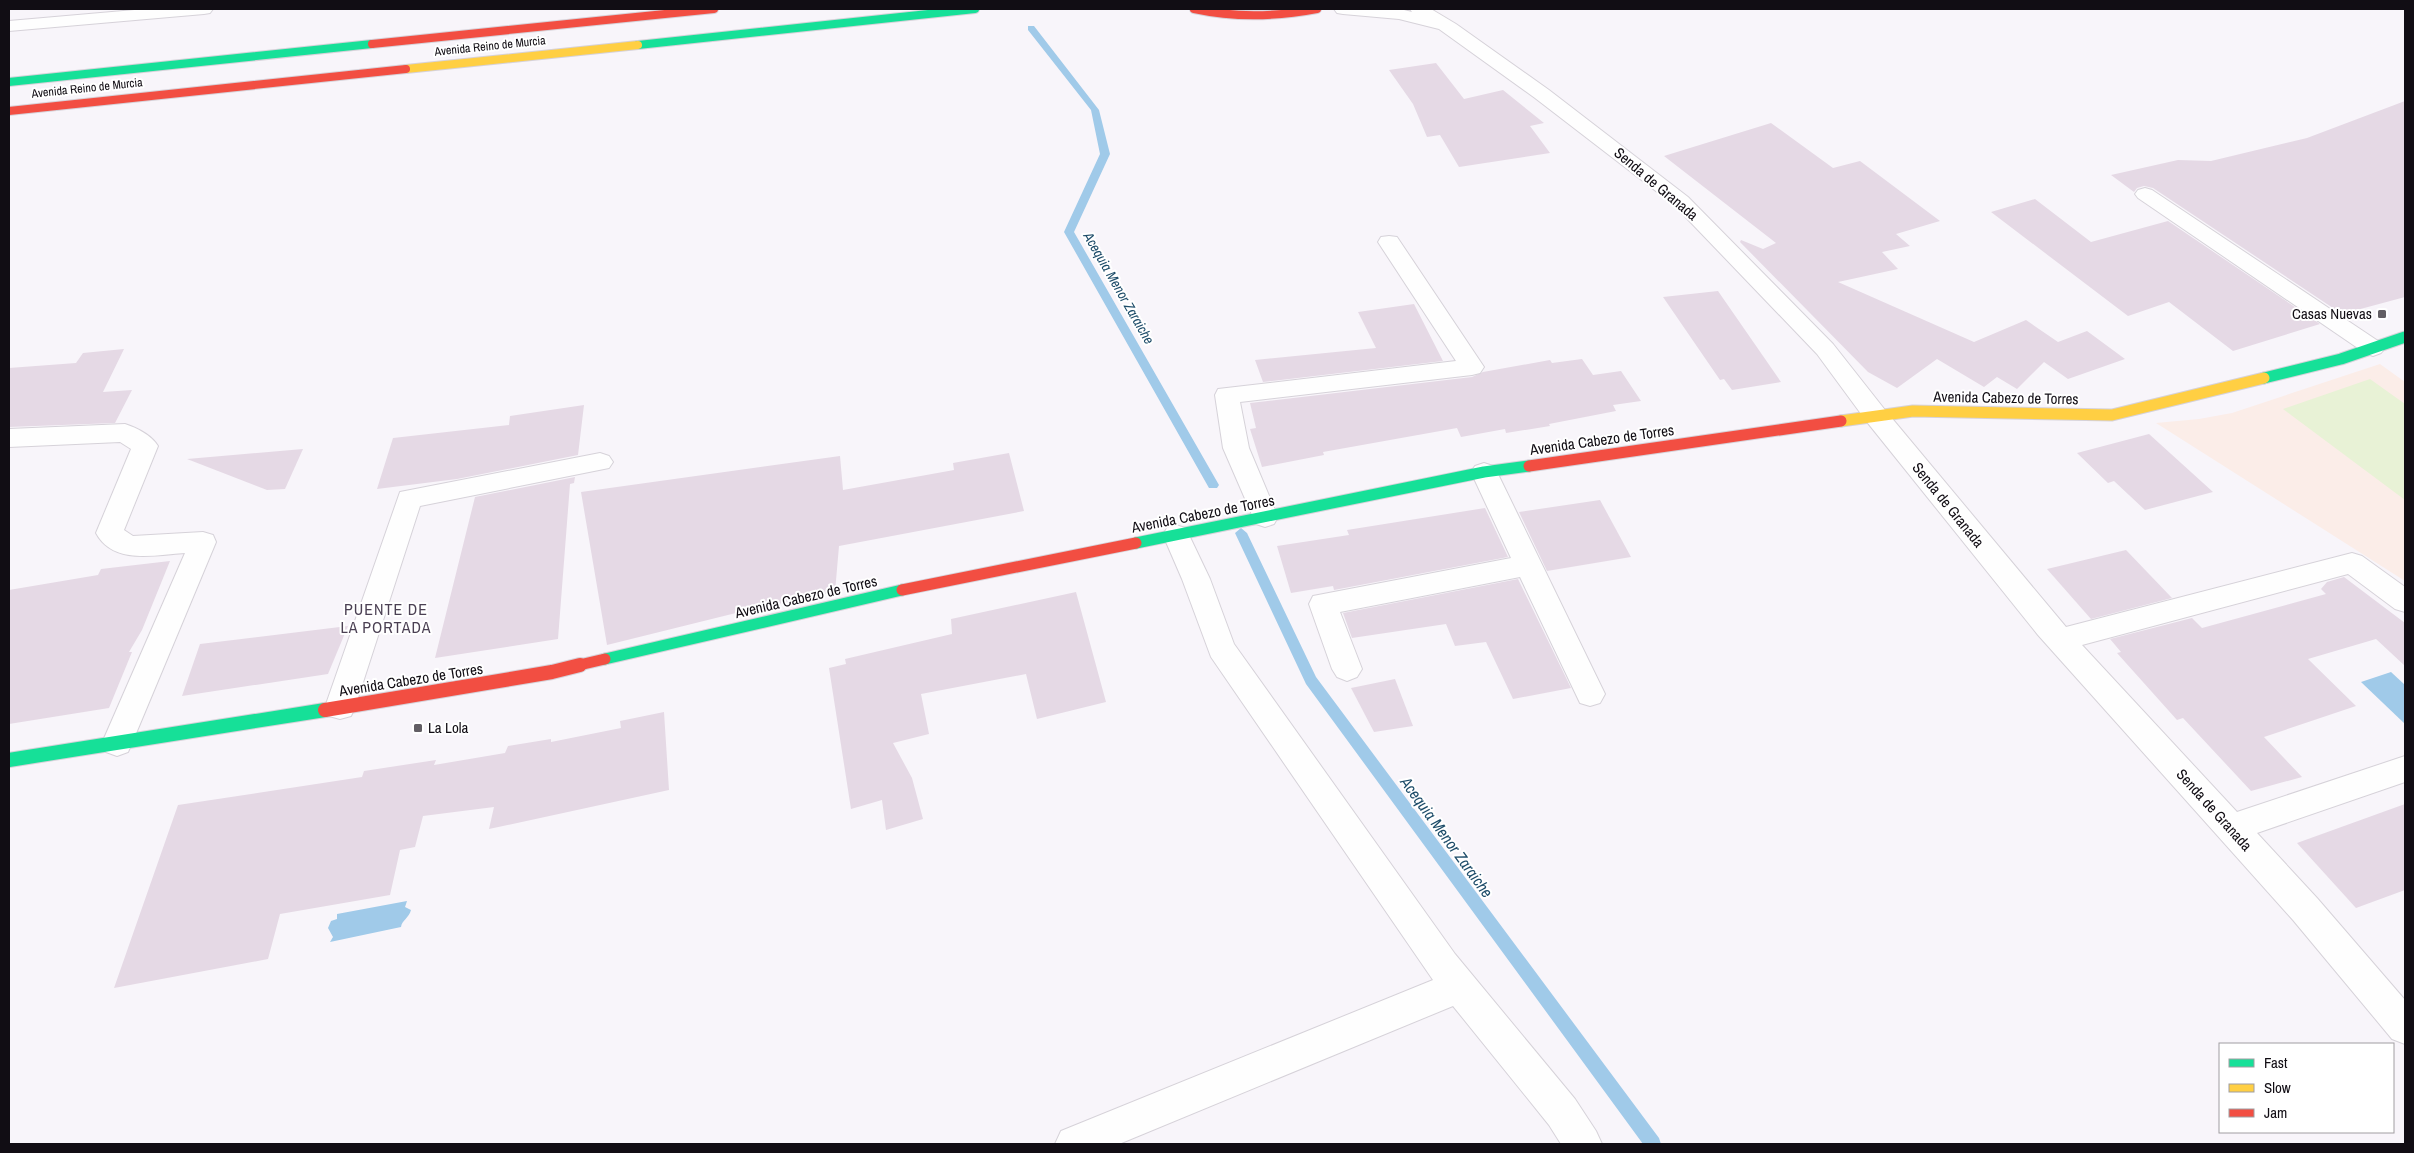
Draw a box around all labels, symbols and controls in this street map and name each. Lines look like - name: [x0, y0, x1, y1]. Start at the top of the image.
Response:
- street label: Avenida Reino de Murcia: [433, 32, 547, 60]
- street label: Avenida Reino de Murcia: [30, 74, 144, 102]
- street label: Senda de Granada: [1610, 142, 1703, 225]
- water label: Acequia Menor Zaraiche: [1079, 228, 1158, 347]
- place label: Casas Nuevas: [2292, 303, 2372, 324]
- marker: Casas Nuevas: [2376, 308, 2388, 320]
- street label: Avenida Cabezo de Torres: [1932, 386, 2079, 409]
- street label: Avenida Cabezo de Torres: [1528, 419, 1675, 460]
- street label: Senda de Granada: [1908, 458, 1989, 552]
- street label: Avenida Cabezo de Torres: [1129, 489, 1276, 538]
- street label: Avenida Cabezo de Torres: [732, 570, 879, 623]
- district label: PUENTE DE LA PORTADA: [340, 598, 432, 638]
- street label: Avenida Cabezo de Torres: [337, 658, 484, 701]
- place label: La Lola: [428, 717, 469, 738]
- marker: La Lola: [412, 722, 424, 734]
- street label: Senda de Granada: [2172, 764, 2257, 855]
- water label: Acequia Menor Zaraiche: [1395, 771, 1498, 902]
- legend: [2219, 1043, 2394, 1133]
- text: Fast: [2264, 1052, 2288, 1073]
- text: Slow: [2264, 1077, 2291, 1098]
- text: Jam: [2264, 1102, 2287, 1123]

